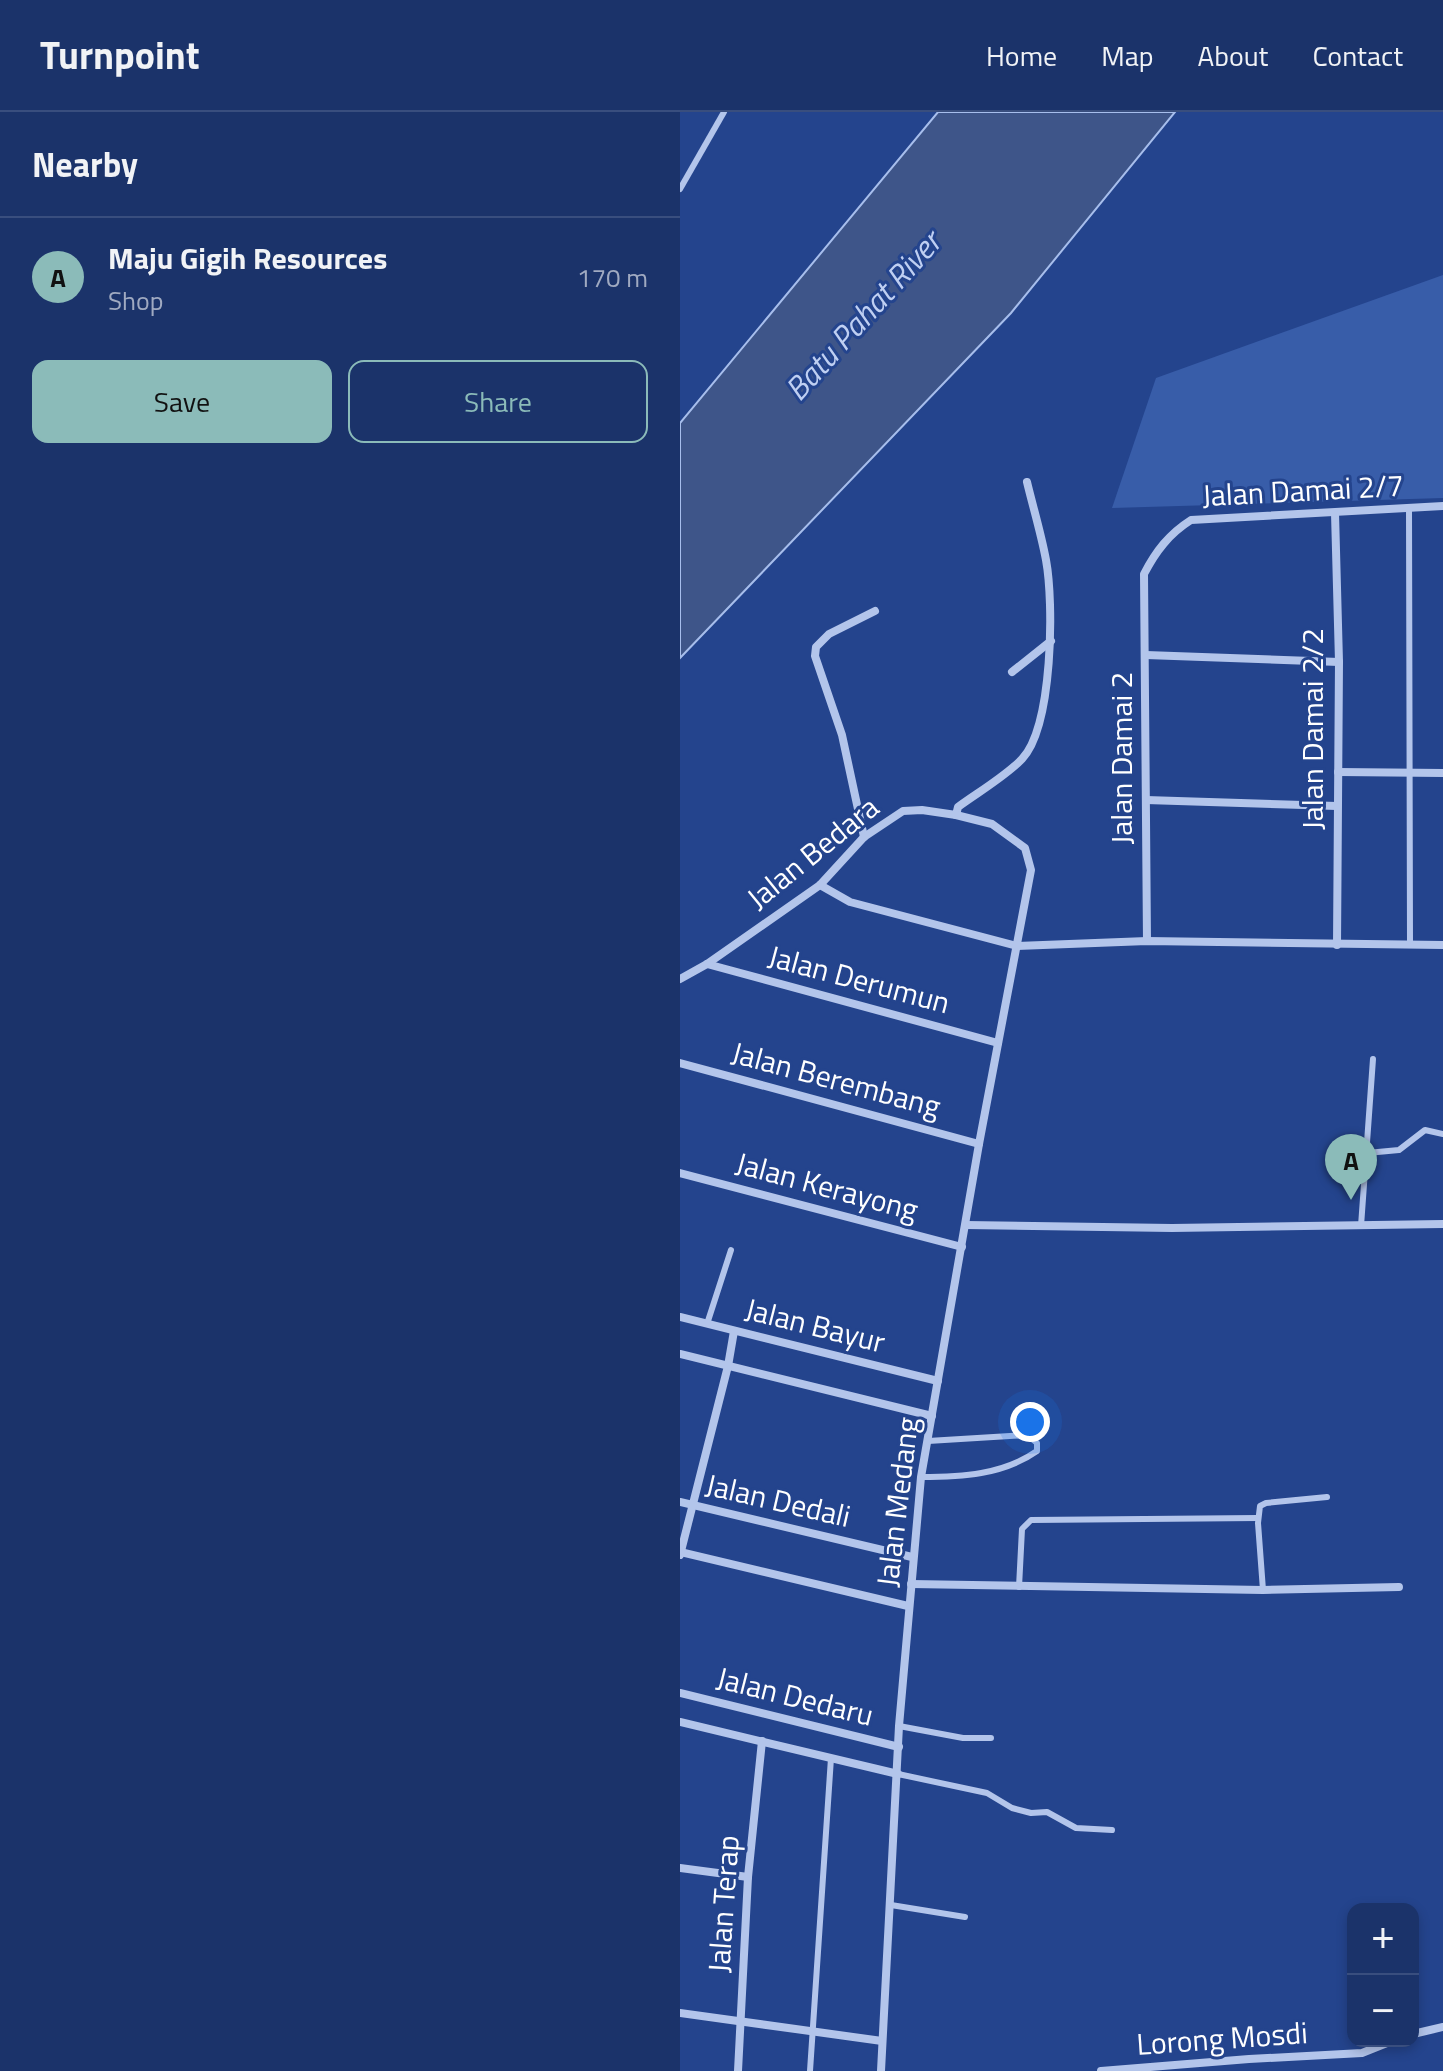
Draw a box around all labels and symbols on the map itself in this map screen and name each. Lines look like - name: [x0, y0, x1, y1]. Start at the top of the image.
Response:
- water label: Batu Pahat River: [773, 217, 954, 411]
- street label: Jalan Damai 2/7: [1201, 462, 1405, 518]
- street label: Jalan Damai 2/2: [1289, 628, 1335, 830]
- street label: Jalan Damai 2: [1098, 672, 1144, 844]
- street label: Jalan Bedara: [736, 785, 888, 920]
- street label: Jalan Derumun: [763, 933, 955, 1025]
- street label: Jalan Berembang: [727, 1029, 946, 1129]
- pin: A: [1325, 1134, 1377, 1200]
- street label: Jalan Kerayong: [731, 1140, 924, 1232]
- street label: Jalan Bayur: [741, 1285, 890, 1365]
- your location: [1010, 1402, 1050, 1442]
- street label: Jalan Medang: [864, 1414, 930, 1590]
- street label: Jalan Dedali: [701, 1461, 855, 1539]
- street label: Jalan Dedaru: [712, 1654, 878, 1738]
- street label: Jalan Terap: [695, 1834, 751, 1974]
- street label: Lorong Mosdi: [1135, 2009, 1309, 2067]

